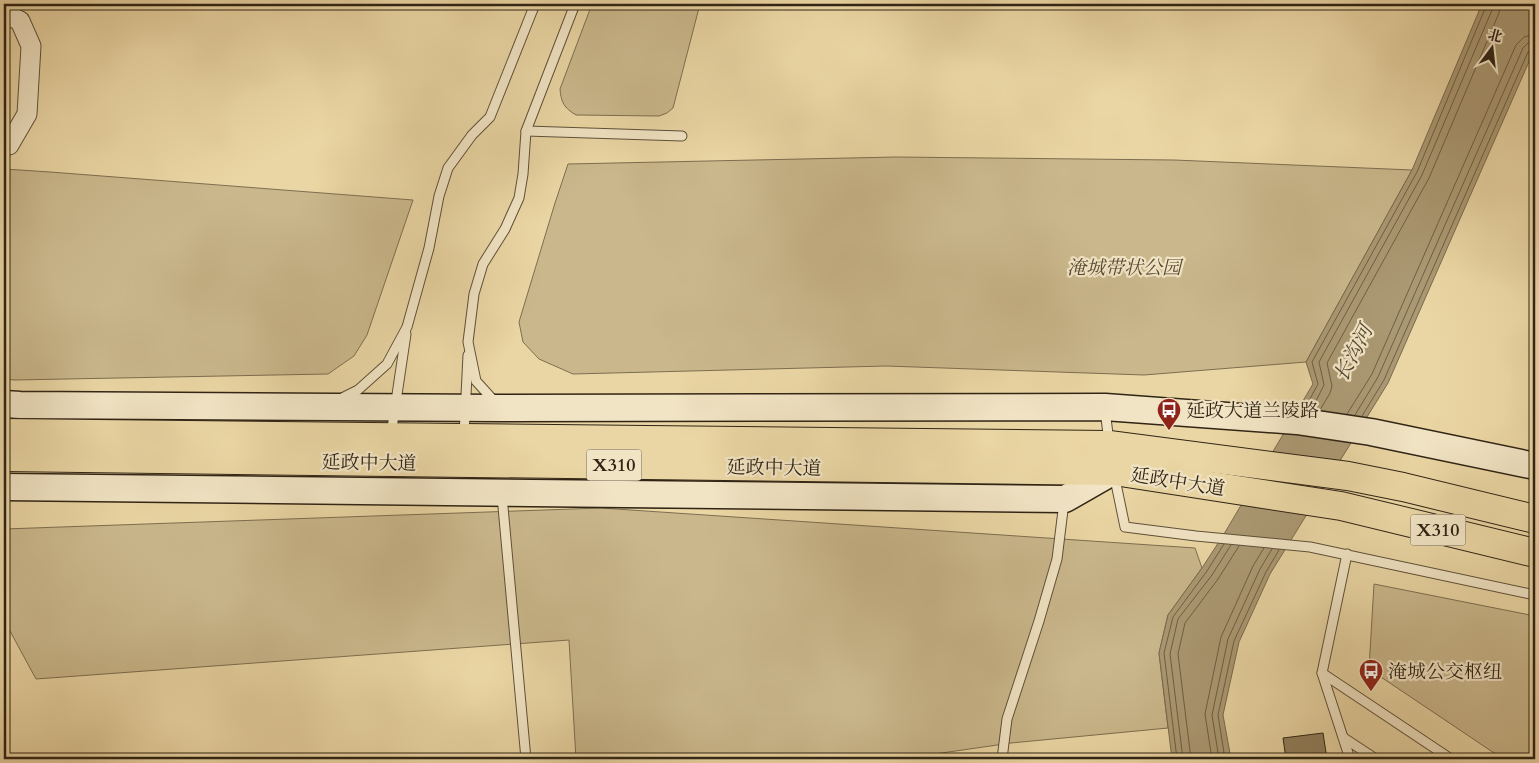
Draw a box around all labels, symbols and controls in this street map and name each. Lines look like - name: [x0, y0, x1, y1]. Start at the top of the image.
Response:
- north arrow: [1466, 22, 1516, 72]
- text: 北: [1486, 25, 1504, 47]
- park label: 淹城带状公园: [1067, 255, 1184, 281]
- water label: 长沟河: [1328, 318, 1380, 386]
- bus stop icon: 延政大道兰陵路: [1156, 397, 1182, 431]
- place label: 延政大道兰陵路: [1186, 398, 1319, 424]
- street label: 延政中大道: [321, 449, 417, 477]
- road number: X310: [586, 450, 642, 480]
- street label: 延政中大道: [726, 454, 822, 482]
- street label: 延政中大道: [1129, 462, 1227, 502]
- road number: X310: [1410, 514, 1466, 546]
- bus stop icon: 淹城公交枢纽: [1358, 658, 1384, 692]
- place label: 淹城公交枢纽: [1388, 659, 1502, 685]

